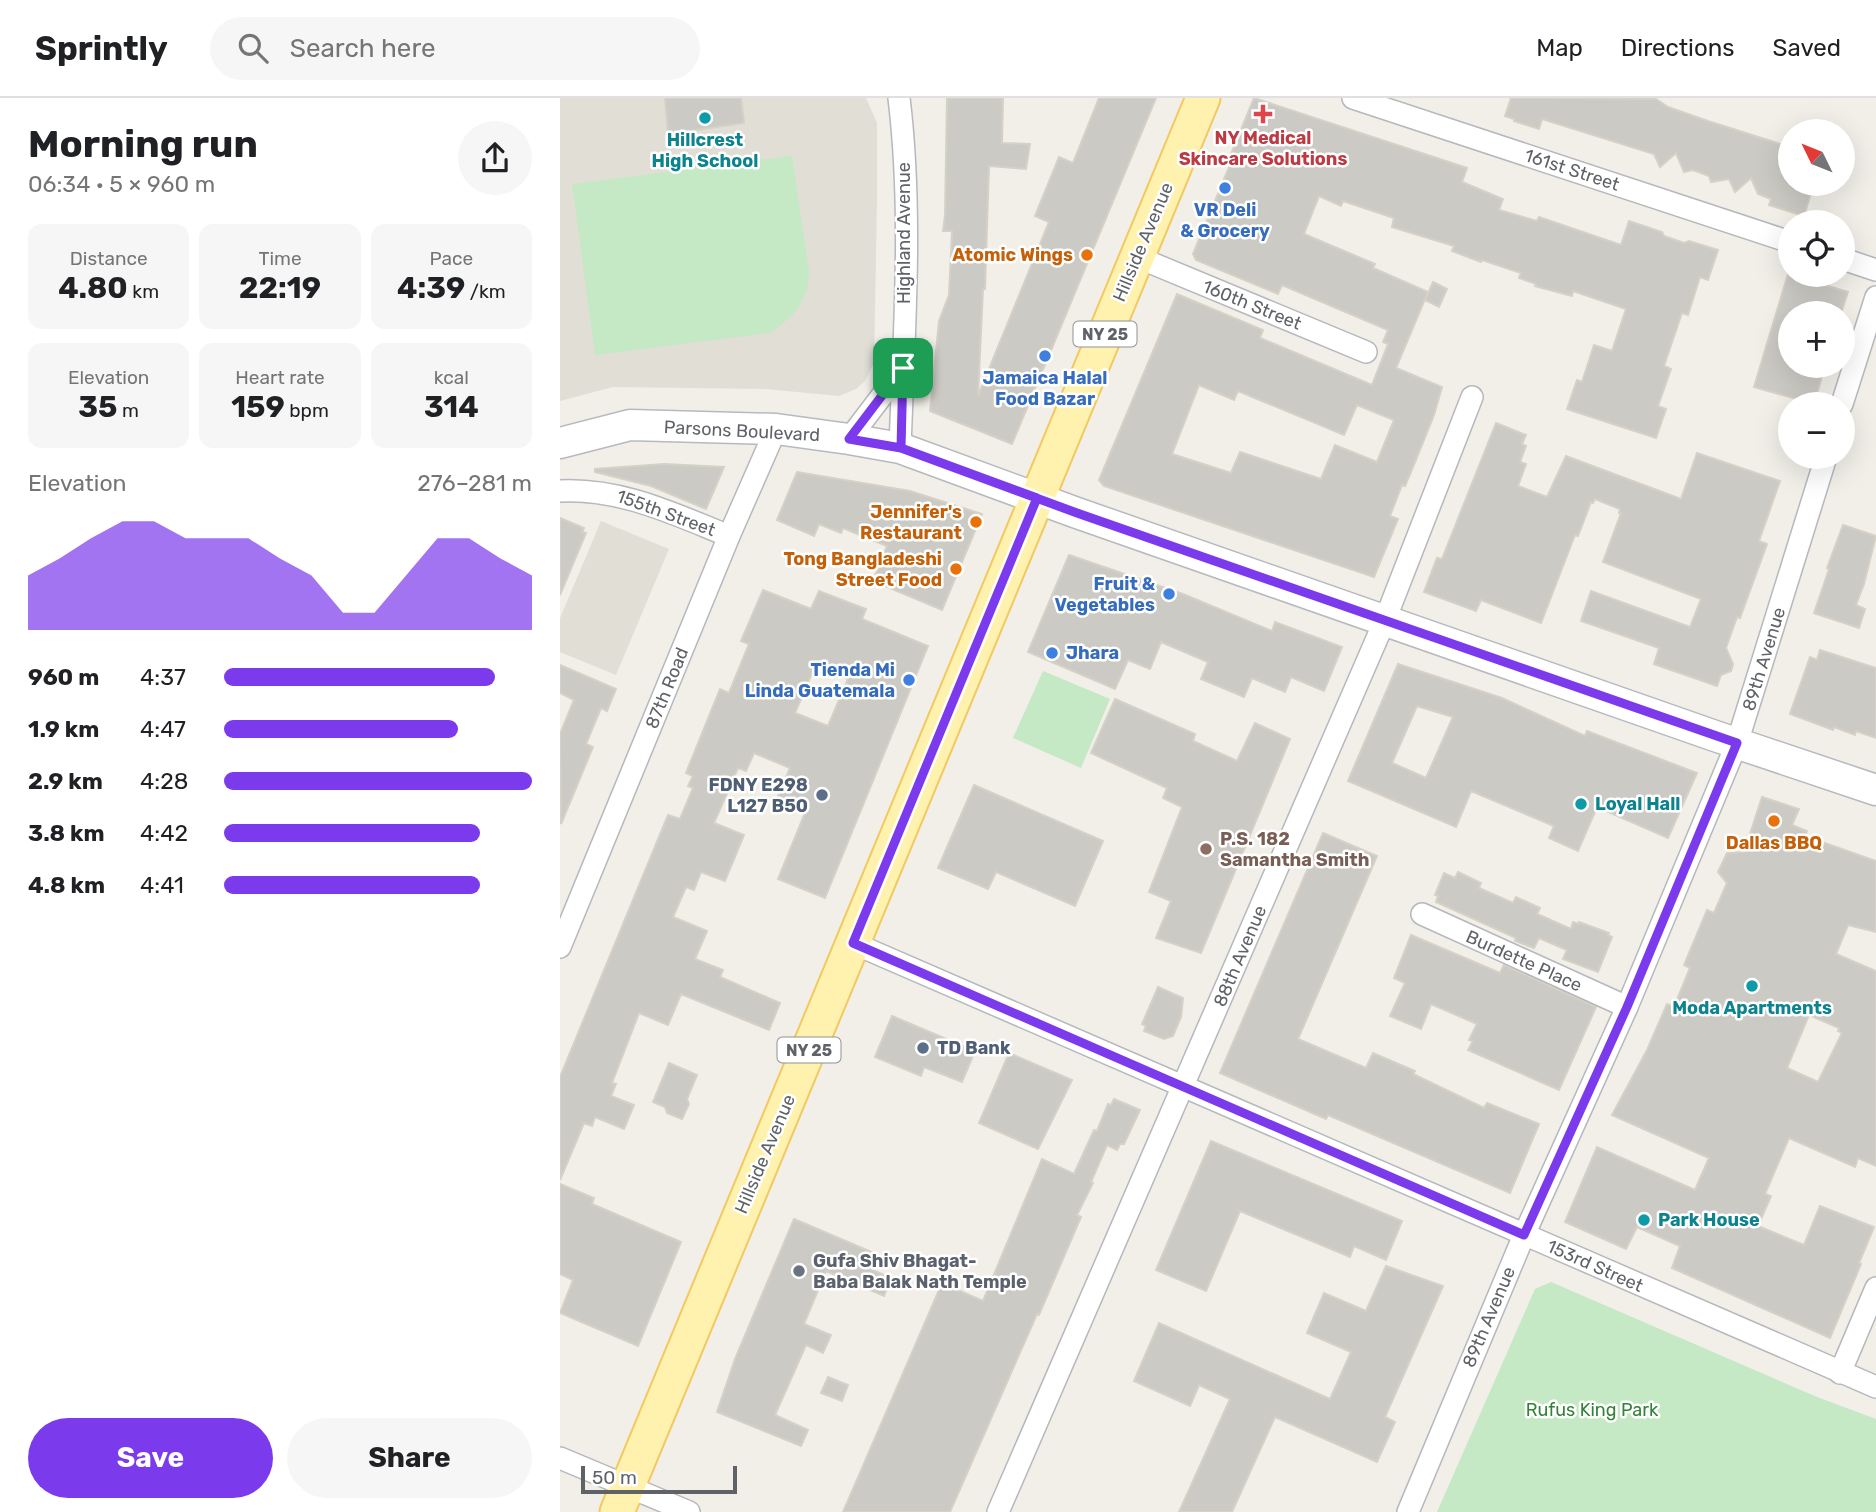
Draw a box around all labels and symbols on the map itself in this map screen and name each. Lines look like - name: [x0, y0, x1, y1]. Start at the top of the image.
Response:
- marker: NY Medical Skincare Solutions: [1253, 104, 1273, 124]
- marker: Hillcrest High School: [697, 110, 713, 126]
- north arrow: [1778, 119, 1855, 196]
- place label: NY Medical Skincare Solutions: [1179, 127, 1347, 170]
- place label: Hillcrest High School: [652, 129, 758, 172]
- street label: 161st Street: [1522, 144, 1622, 196]
- street label: Highland Avenue: [893, 162, 915, 304]
- street label: Hillside Avenue: [1108, 179, 1178, 305]
- marker: VR Deli & Grocery: [1217, 180, 1233, 196]
- place label: VR Deli & Grocery: [1180, 199, 1270, 242]
- place label: Atomic Wings: [952, 244, 1073, 266]
- marker: Atomic Wings: [1079, 247, 1095, 263]
- street label: 160th Street: [1199, 275, 1305, 335]
- road number: NY 25: [1074, 322, 1136, 346]
- pin: [873, 338, 933, 398]
- marker: Jamaica Halal Food Bazar: [1037, 348, 1053, 364]
- place label: Jamaica Halal Food Bazar: [983, 367, 1107, 410]
- street label: Parsons Boulevard: [663, 416, 821, 446]
- street label: 155th Street: [614, 485, 718, 541]
- place label: Jennifer's Restaurant: [860, 501, 962, 544]
- marker: Jennifer's Restaurant: [968, 514, 984, 530]
- place label: Tong Bangladeshi Street Food: [784, 548, 942, 591]
- marker: Tong Bangladeshi Street Food: [948, 561, 964, 577]
- place label: Fruit & Vegetables: [1055, 573, 1156, 616]
- marker: Fruit & Vegetables: [1161, 586, 1177, 602]
- street label: 89th Avenue: [1738, 605, 1790, 713]
- place label: Jhara: [1066, 642, 1119, 664]
- street label: 87th Road: [641, 644, 693, 732]
- marker: Jhara: [1044, 645, 1060, 661]
- place label: Tienda Mi Linda Guatemala: [745, 659, 895, 702]
- marker: Tienda Mi Linda Guatemala: [901, 672, 917, 688]
- place label: FDNY E298 L127 B50: [709, 774, 808, 817]
- marker: FDNY E298 L127 B50: [814, 787, 830, 803]
- place label: Loyal Hall: [1595, 793, 1681, 815]
- marker: Loyal Hall: [1573, 796, 1589, 812]
- marker: Dallas BBQ: [1766, 813, 1782, 829]
- place label: P.S. 182 Samantha Smith: [1220, 828, 1369, 871]
- place label: Dallas BBQ: [1726, 832, 1822, 854]
- marker: P.S. 182 Samantha Smith: [1198, 841, 1214, 857]
- street label: 88th Avenue: [1209, 902, 1271, 1010]
- street label: Burdette Place: [1463, 926, 1585, 996]
- marker: Moda Apartments: [1744, 978, 1760, 994]
- place label: Moda Apartments: [1672, 997, 1832, 1019]
- place label: TD Bank: [937, 1037, 1011, 1059]
- road number: NY 25: [778, 1038, 840, 1062]
- marker: TD Bank: [915, 1040, 931, 1056]
- street label: Hillside Avenue: [730, 1091, 800, 1217]
- place label: Park House: [1658, 1209, 1760, 1231]
- marker: Park House: [1636, 1212, 1652, 1228]
- street label: 153rd Street: [1543, 1235, 1647, 1297]
- place label: Gufa Shiv Bhagat- Baba Balak Nath Temple: [813, 1250, 1027, 1293]
- marker: Gufa Shiv Bhagat- Baba Balak Nath Temple: [791, 1263, 807, 1279]
- street label: 89th Avenue: [1458, 1263, 1520, 1371]
- park label: Rufus King Park: [1526, 1399, 1659, 1421]
- scale bar: [581, 1463, 737, 1495]

